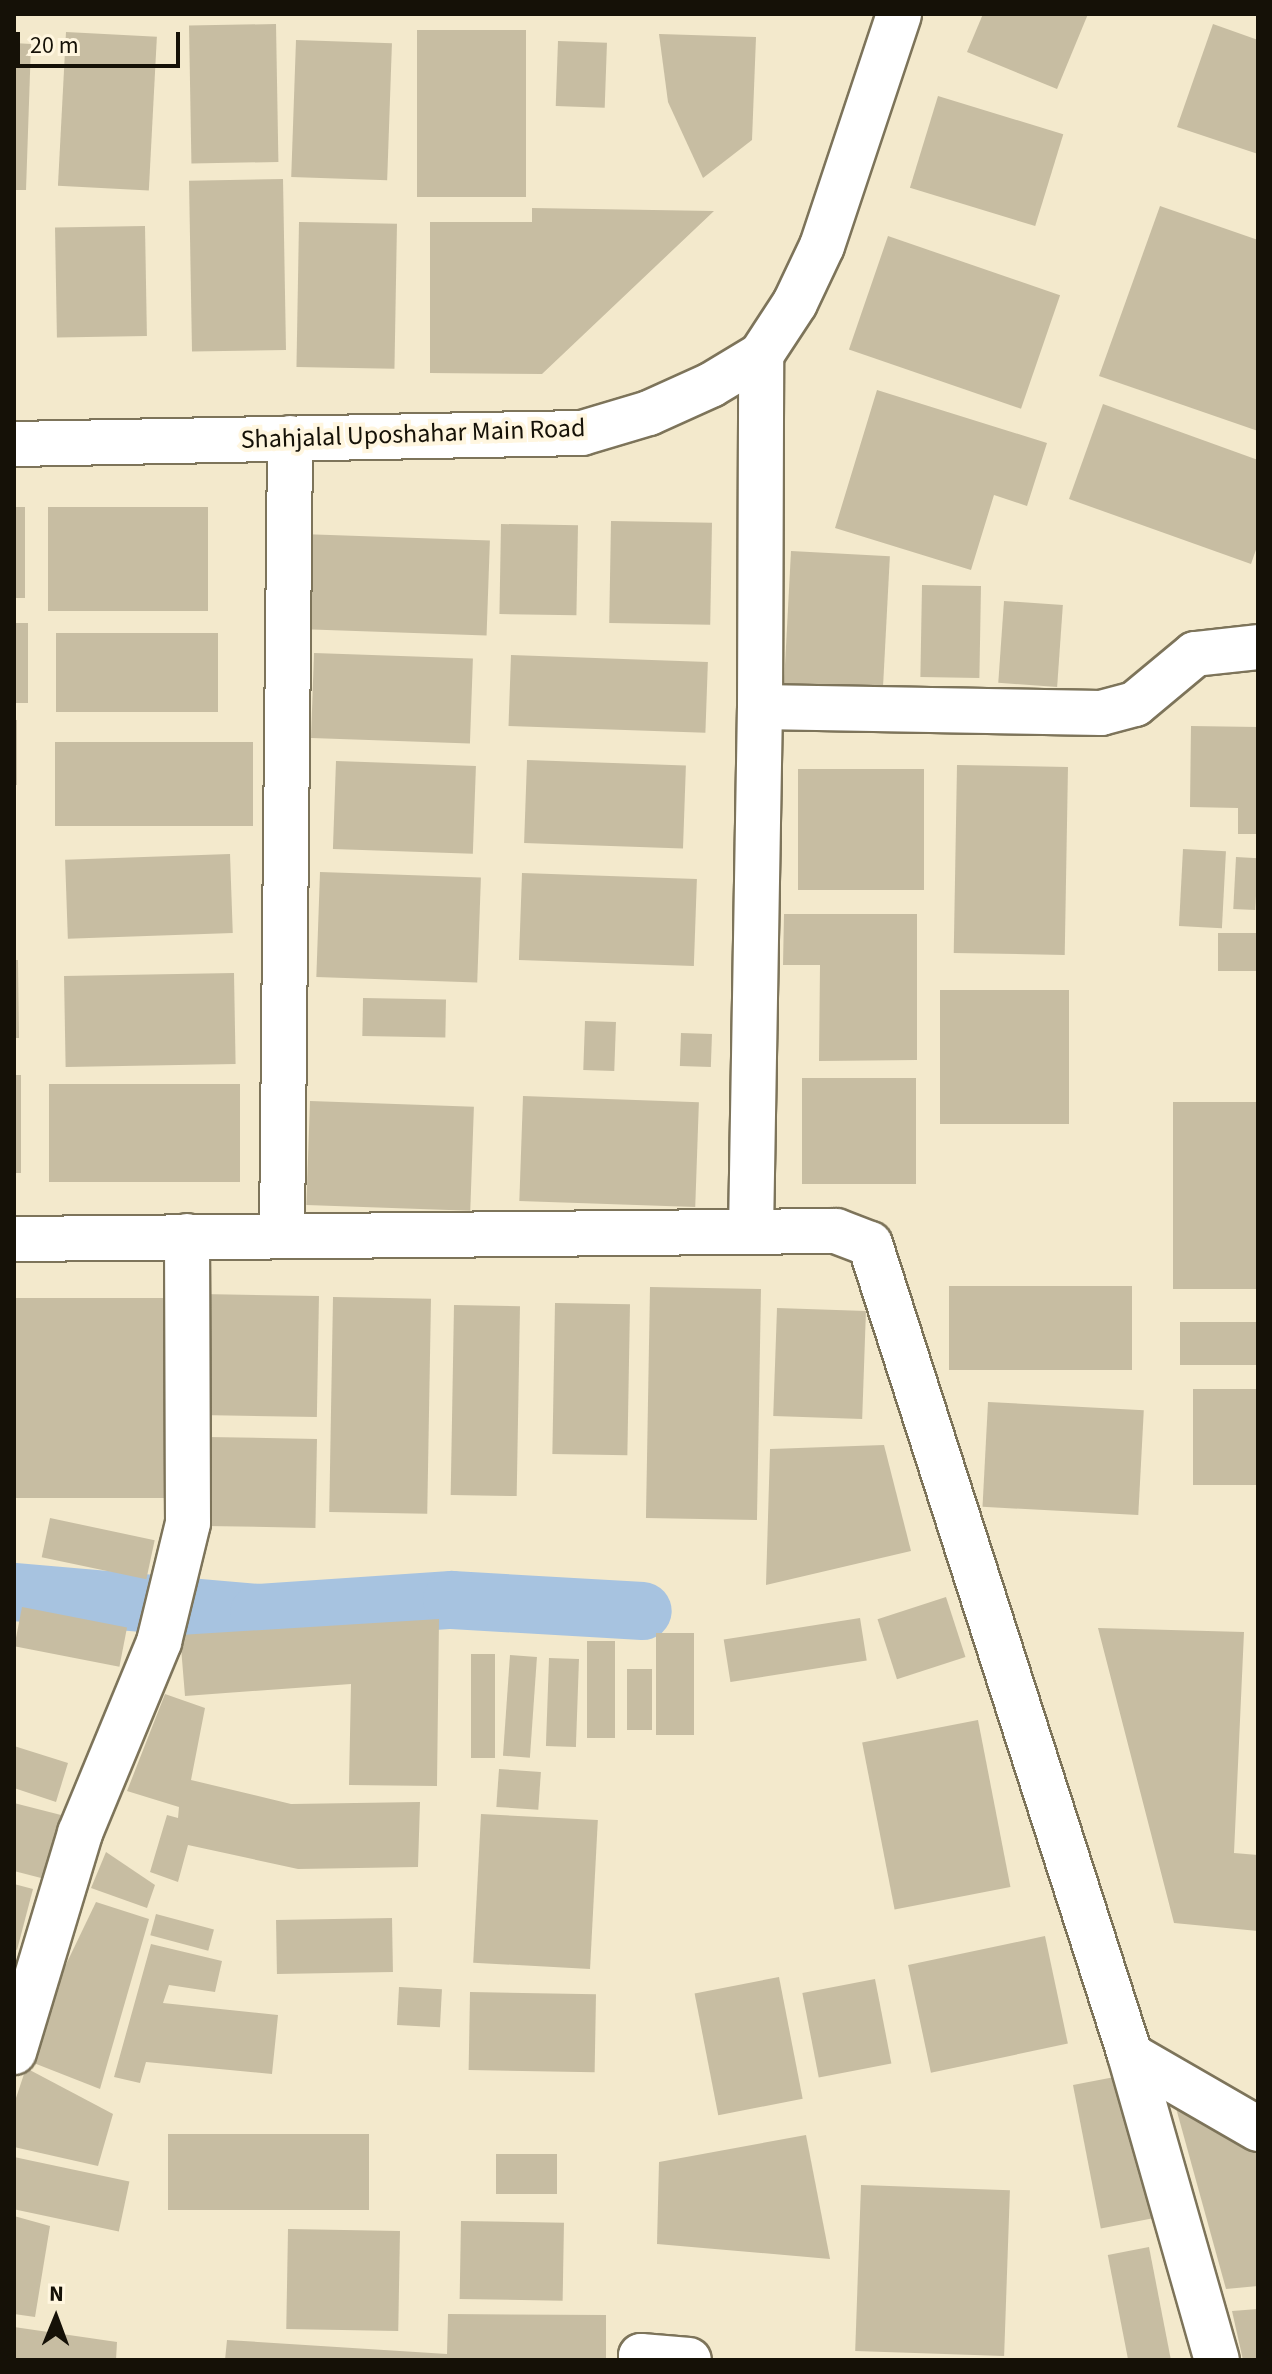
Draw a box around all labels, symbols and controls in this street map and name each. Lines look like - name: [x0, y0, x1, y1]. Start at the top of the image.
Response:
- scale bar: [20, 16, 184, 66]
- text: 20 m: [30, 28, 79, 63]
- street label: Shahjalal Uposhahar Main Road: [240, 412, 586, 456]
- north arrow: [16, 2278, 96, 2358]
- text: N: [49, 2278, 64, 2310]

